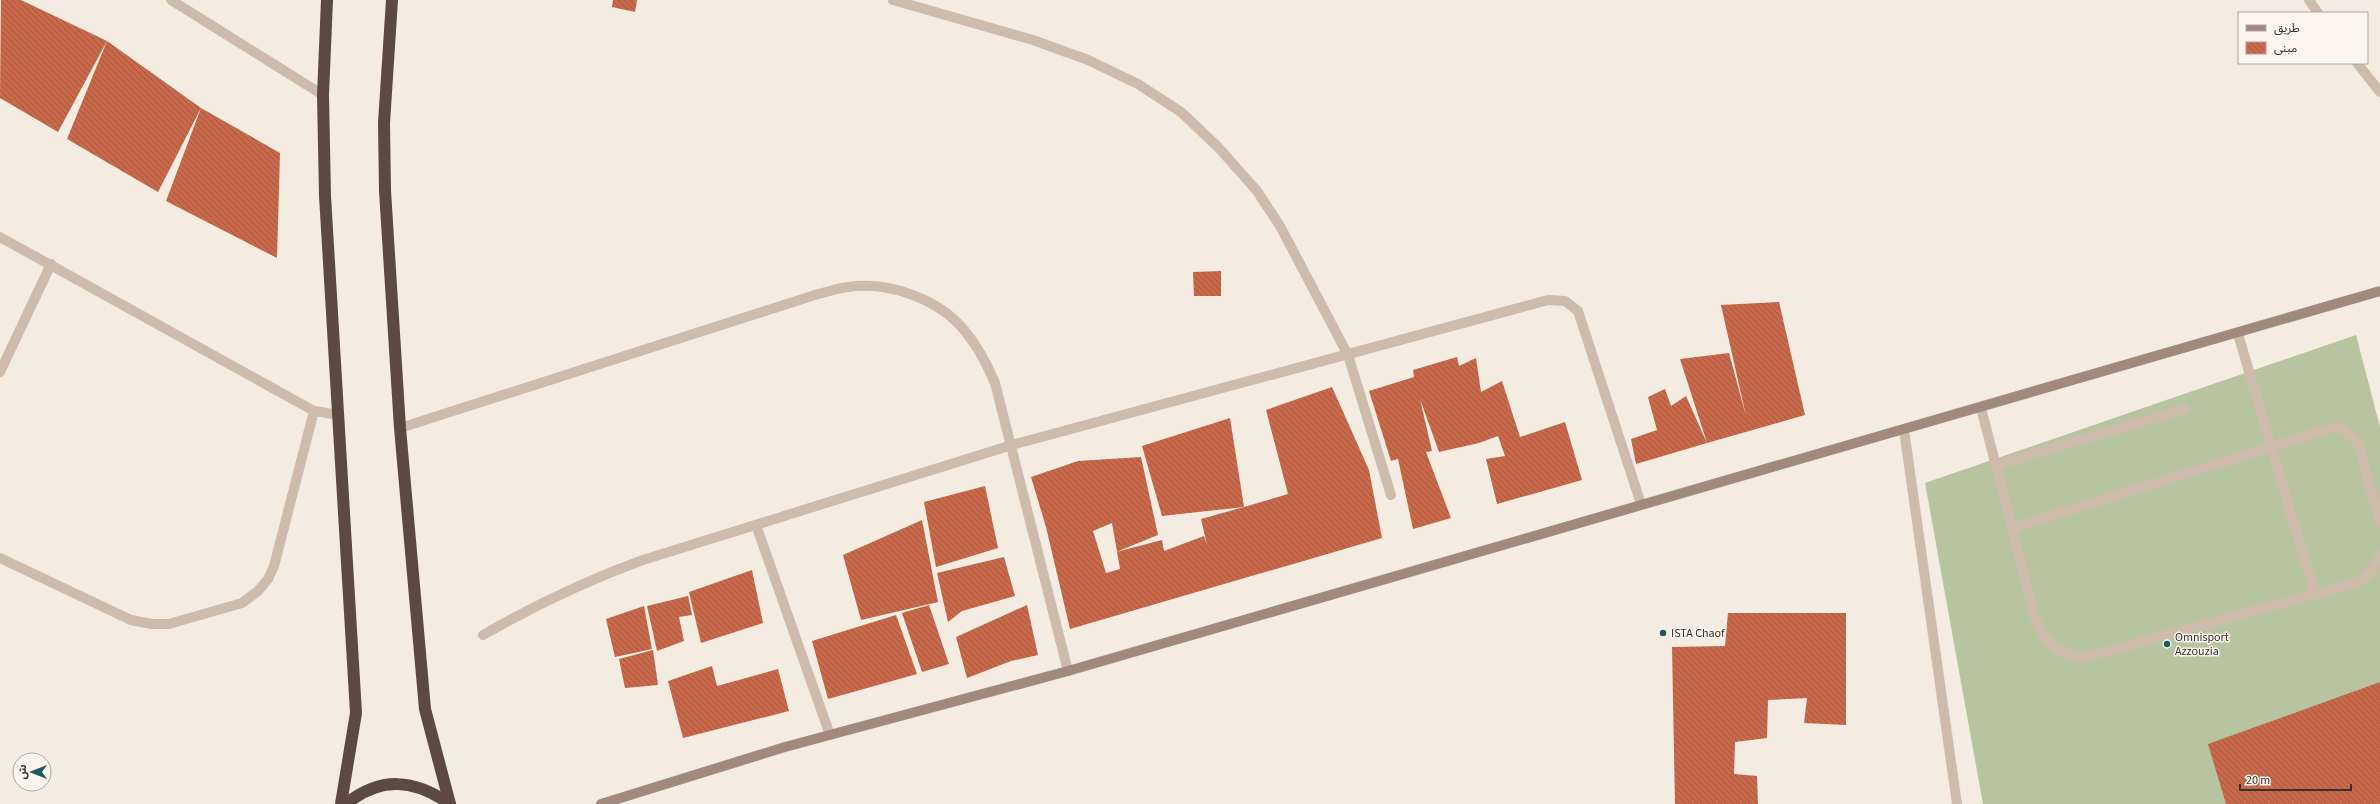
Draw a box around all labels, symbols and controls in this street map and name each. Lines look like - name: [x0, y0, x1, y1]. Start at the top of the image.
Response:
- legend: [2238, 12, 2368, 64]
- text: طريق: [2274, 20, 2300, 37]
- text: مبنى: [2274, 40, 2297, 57]
- place label: ISTA Chaof: [1671, 625, 1725, 642]
- marker: ISTA Chaof: [1658, 628, 1668, 638]
- place label: Omnisport Azzouzia: [2175, 629, 2229, 660]
- marker: Omnisport Azzouzia: [2162, 639, 2172, 649]
- north arrow: [12, 752, 52, 792]
- text: ش: [15, 764, 30, 780]
- scale bar: [2240, 766, 2351, 792]
- text: 20 m: [2246, 772, 2270, 789]

